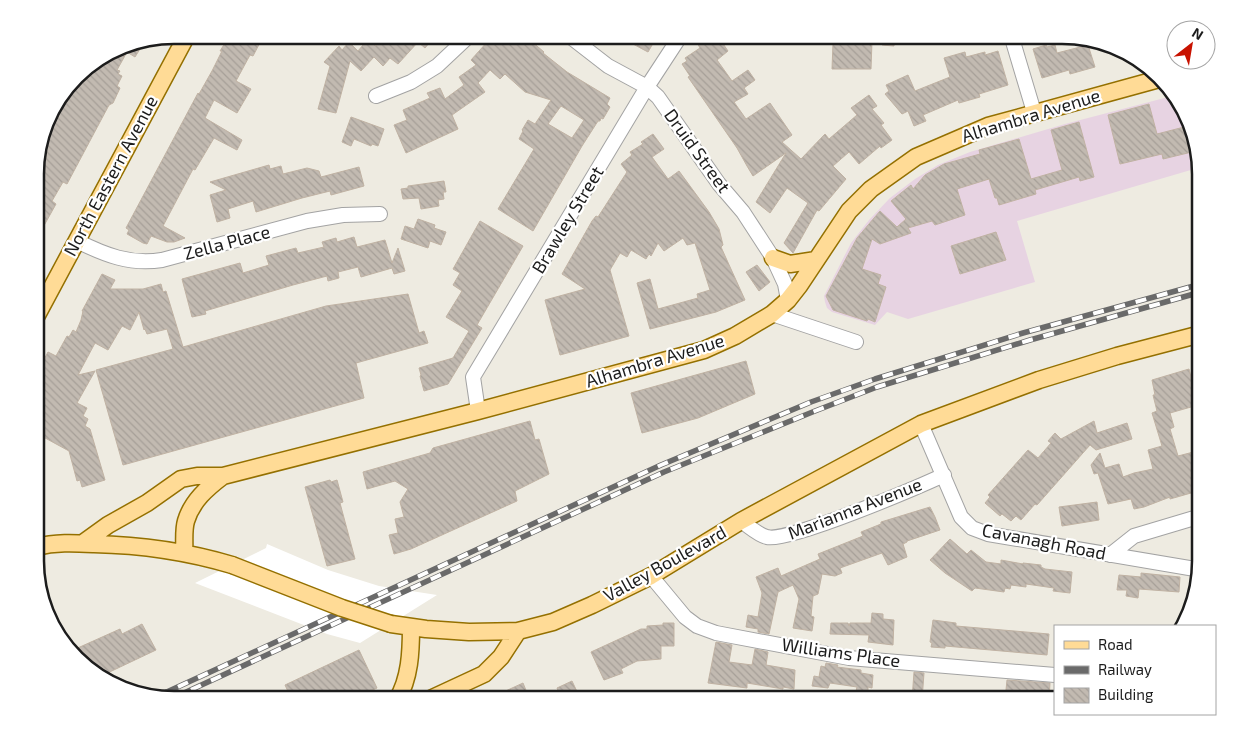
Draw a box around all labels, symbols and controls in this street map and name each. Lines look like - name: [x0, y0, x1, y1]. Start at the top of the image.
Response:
- north arrow: [1166, 20, 1216, 70]
- text: N: [1189, 24, 1207, 43]
- street label: Alhambra Avenue: [959, 83, 1103, 147]
- street label: North Eastern Avenue: [58, 91, 162, 260]
- street label: Druid Street: [660, 104, 736, 197]
- street label: Brawley Street: [526, 162, 608, 277]
- street label: Zella Place: [181, 220, 272, 264]
- street label: Alhambra Avenue: [583, 328, 727, 392]
- street label: Marianna Avenue: [784, 472, 925, 544]
- street label: Cavanagh Road: [980, 518, 1108, 564]
- street label: Valley Boulevard: [599, 520, 730, 606]
- legend: [1054, 625, 1216, 715]
- street label: Williams Place: [780, 633, 902, 671]
- text: Road: [1098, 635, 1133, 653]
- text: Railway: [1098, 660, 1152, 678]
- text: Building: [1098, 685, 1154, 703]

